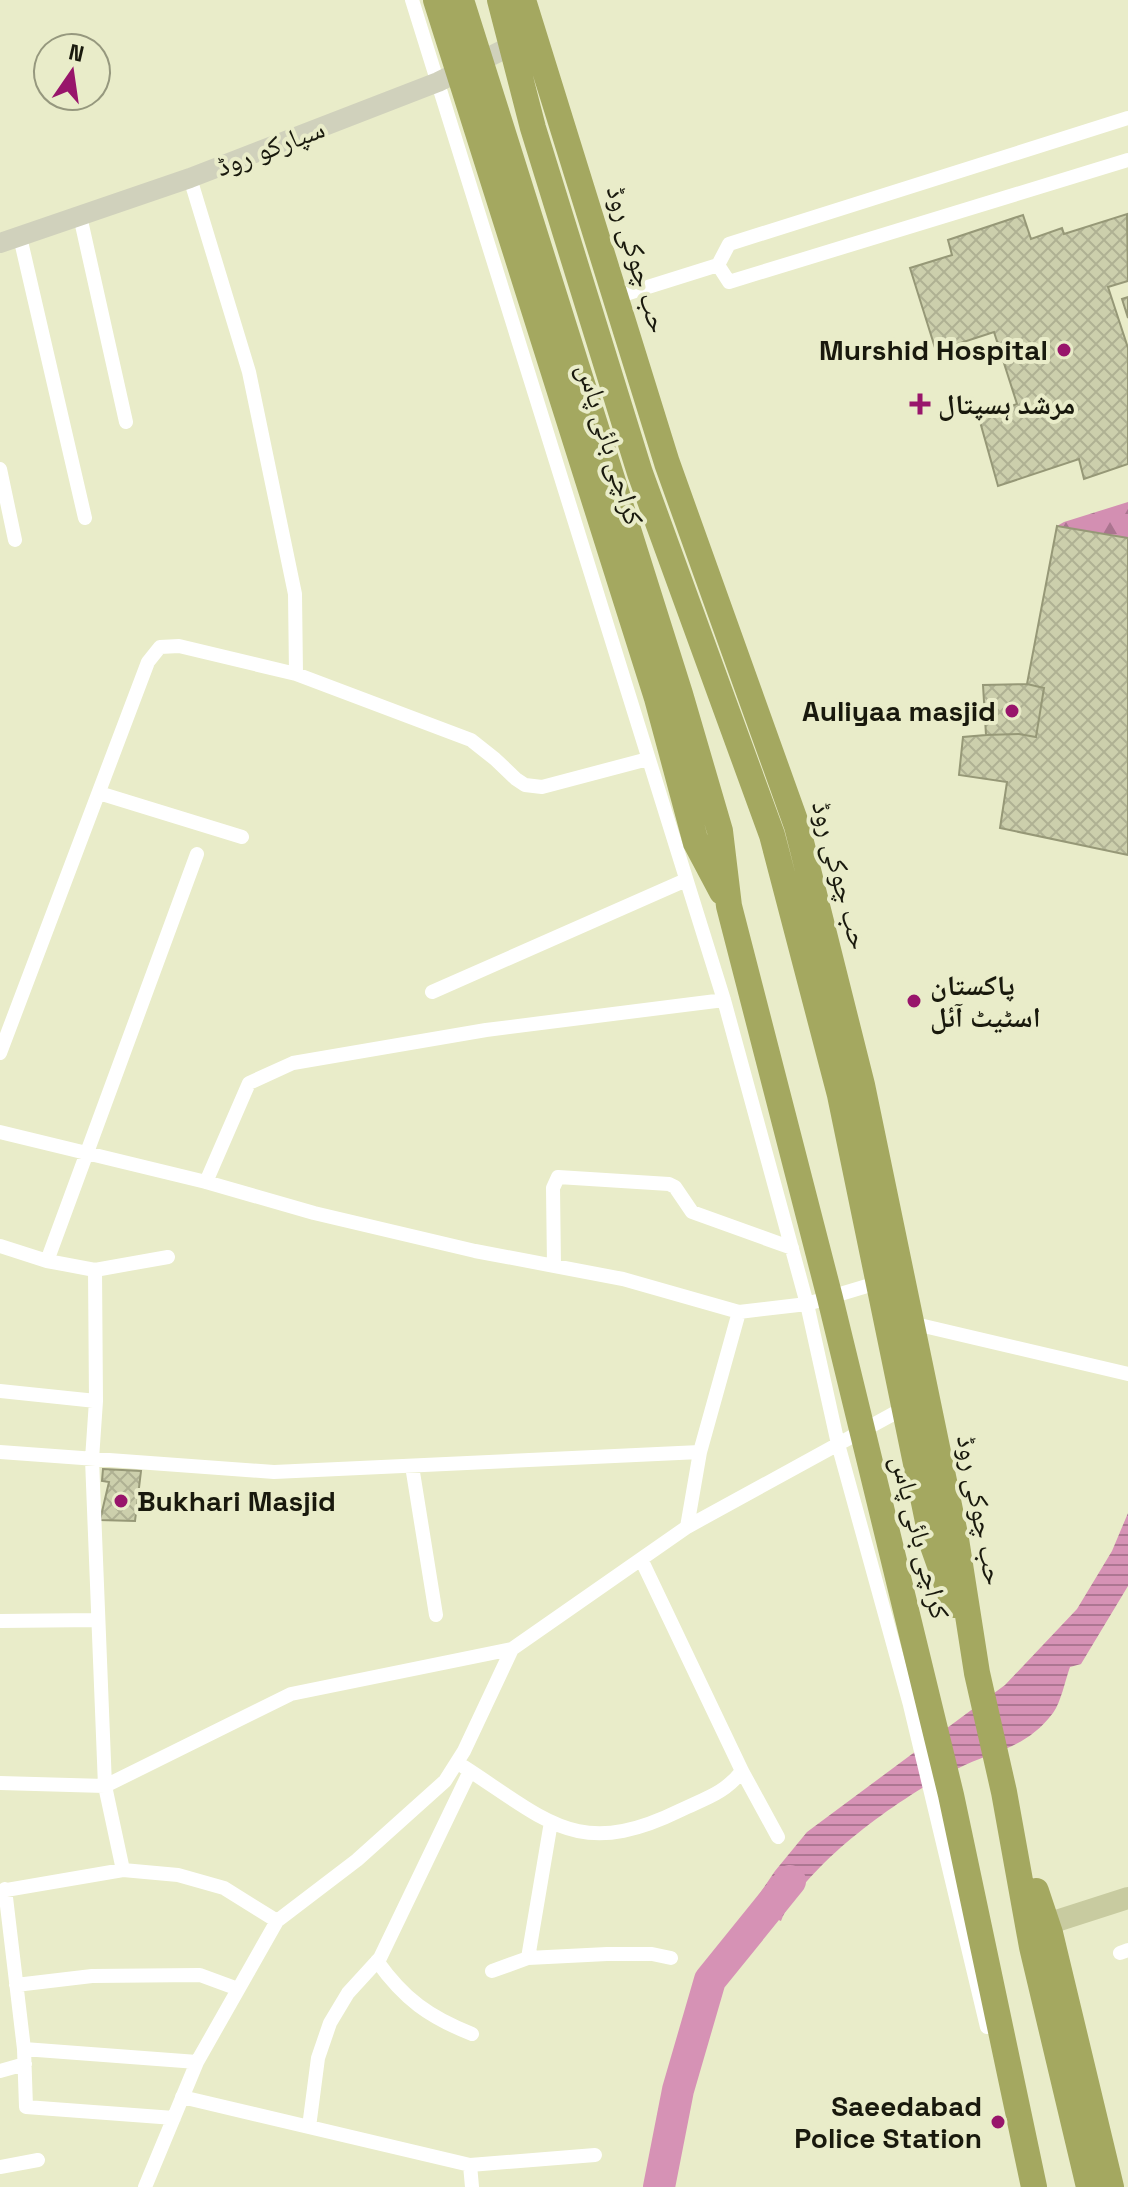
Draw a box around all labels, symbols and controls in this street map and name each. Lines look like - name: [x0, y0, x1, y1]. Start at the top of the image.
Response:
- north arrow: [32, 32, 112, 112]
- text: N: [66, 37, 87, 68]
- street label: سپارکو روڈ: [210, 110, 330, 184]
- street label: حب چوکی روڈ: [599, 181, 677, 337]
- place label: Murshid Hospital: [819, 332, 1048, 368]
- marker: Murshid Hospital: [1055, 341, 1073, 359]
- street label: کراچی بائی پاس: [569, 358, 653, 530]
- place label: مرشد ہسپتال: [938, 386, 1075, 422]
- marker: مرشد ہسپتال: [909, 393, 931, 415]
- place label: Auliyaa masjid: [802, 693, 996, 729]
- marker: Auliyaa masjid: [1003, 702, 1021, 720]
- street label: حب چوکی روڈ: [804, 797, 878, 953]
- place label: پاکستان اسٹیٹ آئل: [930, 967, 1041, 1035]
- marker: پاکستان اسٹیٹ آئل: [905, 992, 923, 1010]
- street label: حب چوکی روڈ: [949, 1432, 1013, 1588]
- street label: کراچی بائی پاس: [883, 1451, 959, 1623]
- place label: Bukhari Masjid: [137, 1483, 336, 1519]
- marker: Bukhari Masjid: [112, 1492, 130, 1510]
- place label: Saeedabad Police Station: [794, 2088, 982, 2156]
- marker: Saeedabad Police Station: [989, 2113, 1007, 2131]

